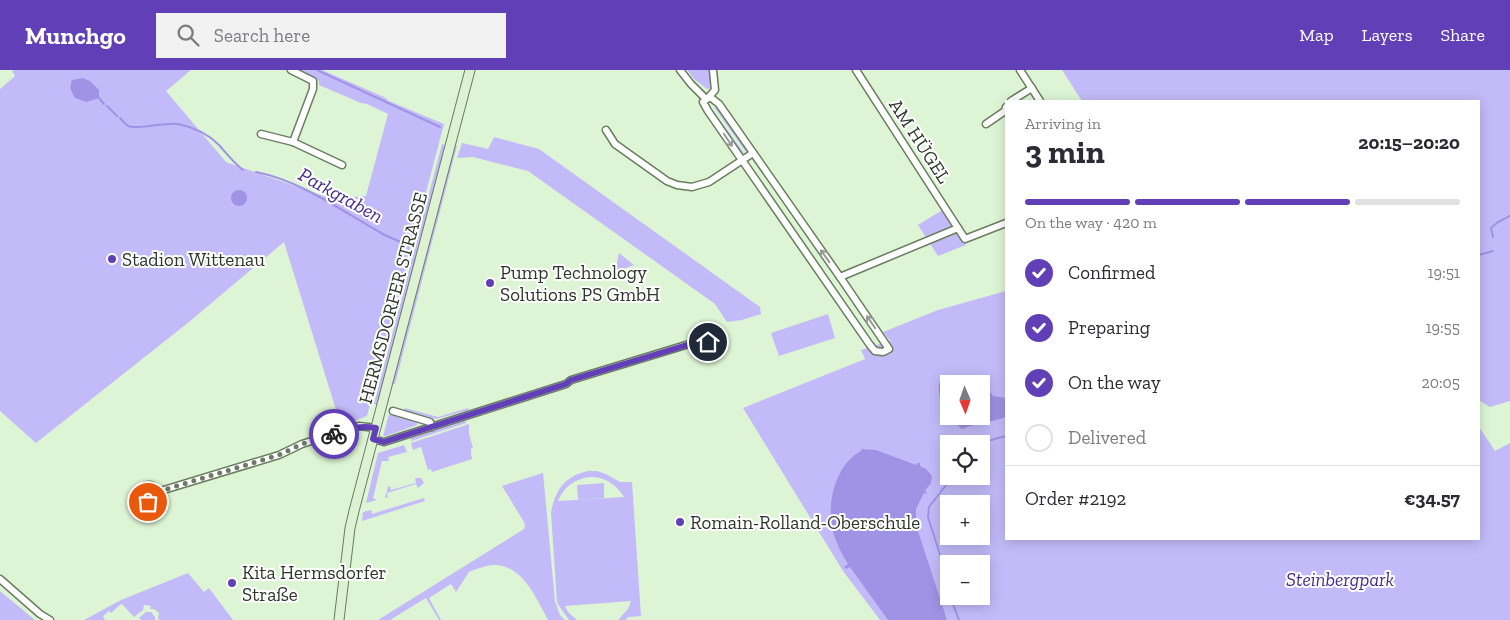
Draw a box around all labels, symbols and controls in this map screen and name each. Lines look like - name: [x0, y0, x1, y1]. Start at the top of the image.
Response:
- search box: [156, 13, 506, 58]
- text: Munchgo: [25, 21, 126, 50]
- icon: search: [174, 21, 202, 49]
- text: Search here: [214, 24, 310, 47]
- text: Map: [1299, 24, 1334, 46]
- text: Layers: [1362, 24, 1413, 46]
- text: Share: [1441, 24, 1485, 46]
- street label: AM HÜGEL: [884, 95, 956, 188]
- text: Arriving in: [1025, 114, 1101, 133]
- text: 20:15–20:20: [1358, 131, 1460, 154]
- one-way arrow: [723, 133, 733, 147]
- text: 3 min: [1025, 133, 1105, 171]
- water label: Parkgraben: [295, 162, 387, 228]
- street label: HERMSDORFER STRASSE: [354, 190, 432, 406]
- text: On the way · 420 m: [1025, 213, 1157, 232]
- place label: Stadion Wittenau: [122, 248, 265, 271]
- one-way arrow: [820, 249, 830, 263]
- marker: Stadion Wittenau: [106, 253, 118, 265]
- icon: check: [1025, 259, 1053, 287]
- place label: Pump Technology Solutions PS GmbH: [500, 261, 660, 306]
- text: Confirmed: [1068, 261, 1155, 284]
- text: 19:51: [1427, 263, 1460, 282]
- marker: Pump Technology Solutions PS GmbH: [484, 277, 496, 289]
- icon: check: [1025, 314, 1053, 342]
- one-way arrow: [866, 316, 876, 330]
- text: Preparing: [1068, 316, 1150, 339]
- text: 19:55: [1425, 318, 1460, 337]
- pin: [687, 321, 729, 363]
- icon: home: [694, 328, 722, 356]
- icon: check: [1025, 369, 1053, 397]
- text: On the way: [1068, 371, 1161, 394]
- text: 20:05: [1422, 373, 1460, 392]
- north arrow: [940, 375, 990, 425]
- map controls: [940, 375, 990, 605]
- courier: [309, 409, 359, 459]
- icon: bike: [320, 420, 348, 448]
- text: Delivered: [1068, 426, 1146, 449]
- button: locate: [940, 435, 990, 485]
- pin: [127, 481, 169, 523]
- text: Order #2192: [1025, 487, 1126, 510]
- text: €34.57: [1404, 487, 1460, 510]
- icon: bag: [134, 488, 162, 516]
- button: +: [940, 495, 990, 545]
- place label: Romain-Rolland-Oberschule: [690, 511, 920, 534]
- marker: Romain-Rolland-Oberschule: [674, 516, 686, 528]
- button: −: [940, 555, 990, 605]
- place label: Kita Hermsdorfer Straße: [242, 561, 387, 606]
- park label: Steinbergpark: [1286, 568, 1394, 591]
- marker: Kita Hermsdorfer Straße: [226, 577, 238, 589]

